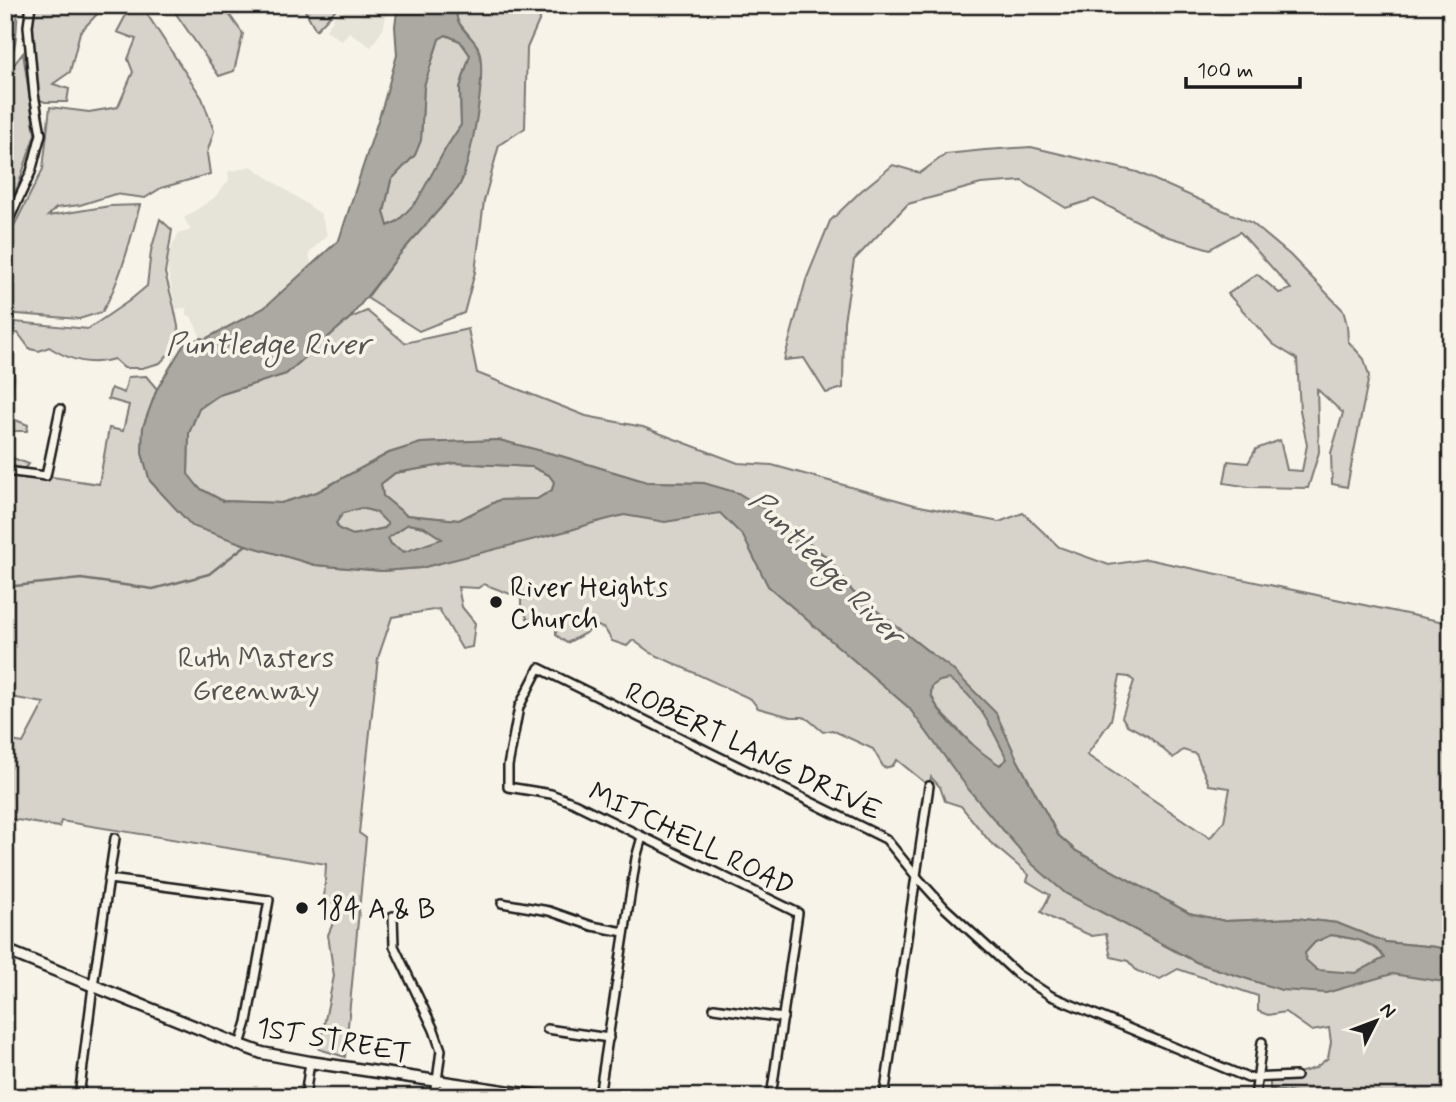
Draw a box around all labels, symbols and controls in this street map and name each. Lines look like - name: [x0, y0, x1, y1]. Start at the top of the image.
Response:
- scale bar: [1186, 46, 1300, 90]
- text: 100 m: [1197, 57, 1253, 85]
- water label: Puntledge River: [166, 326, 374, 368]
- water label: Puntledge River: [738, 482, 915, 659]
- place label: River Heights Church: [510, 570, 668, 639]
- marker: River Heights Church: [488, 594, 504, 610]
- park label: Ruth Masters Greenway: [178, 641, 334, 710]
- street label: ROBERT LANG DRIVE: [618, 674, 887, 830]
- street label: MITCHELL ROAD: [582, 774, 800, 906]
- place label: 184 A & B: [316, 892, 435, 929]
- marker: 184 A & B: [294, 900, 310, 916]
- north arrow: [1340, 986, 1410, 1056]
- text: N: [1374, 998, 1401, 1024]
- street label: 1ST STREET: [253, 1010, 414, 1073]

